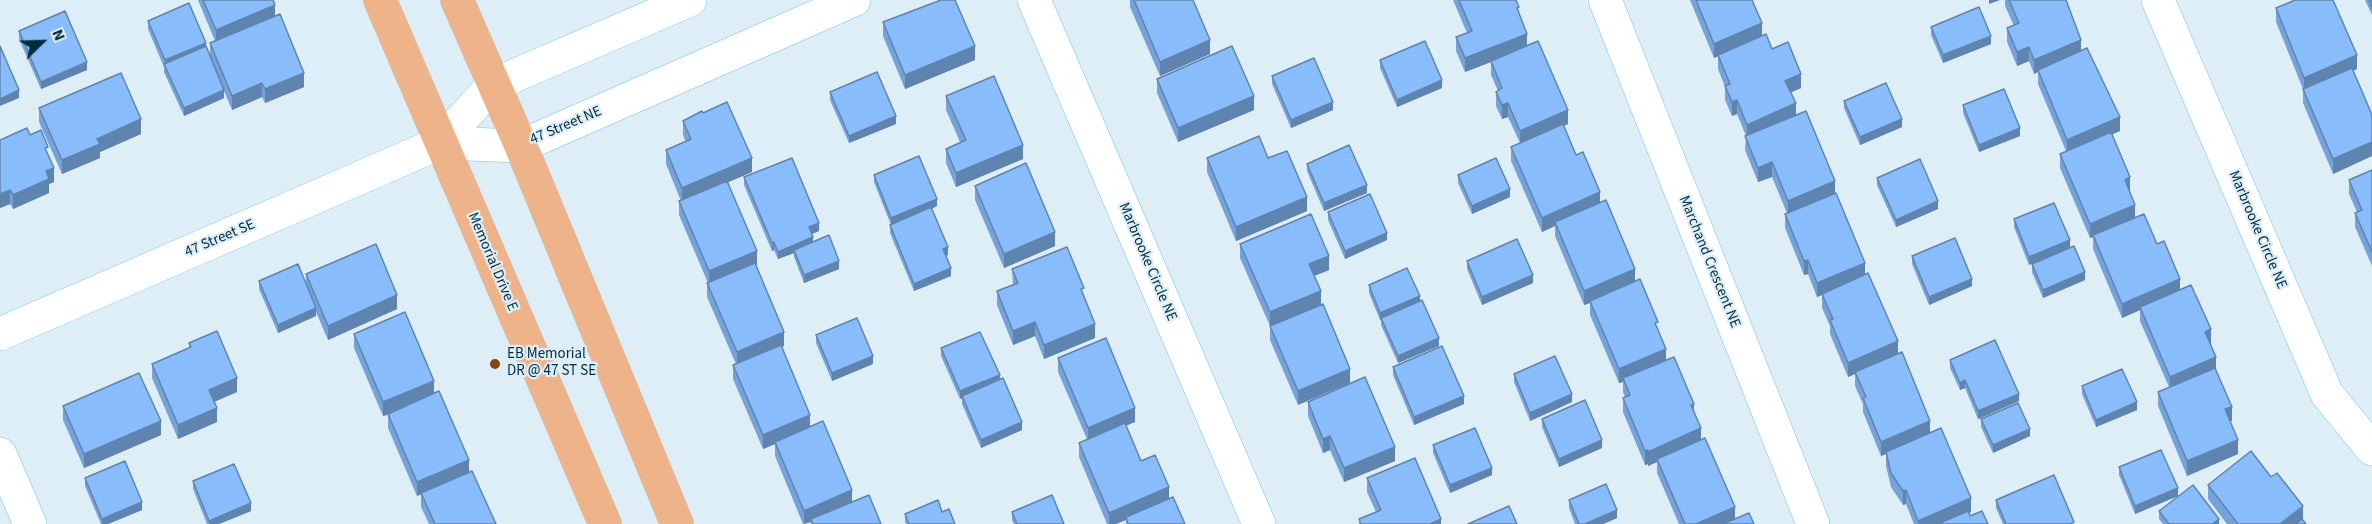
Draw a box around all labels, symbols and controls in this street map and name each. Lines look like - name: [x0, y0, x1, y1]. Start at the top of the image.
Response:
- north arrow: [12, 12, 72, 72]
- text: N: [46, 26, 71, 44]
- street label: 47 Street NE: [527, 103, 605, 149]
- street label: Marbrooke Circle NE: [2224, 168, 2290, 292]
- street label: Marchand Crescent NE: [1674, 193, 1744, 331]
- street label: Marbrooke Circle NE: [1114, 200, 1180, 324]
- street label: Memorial Drive E: [463, 210, 521, 314]
- street label: 47 Street SE: [182, 216, 258, 262]
- place label: EB Memorial DR @ 47 ST SE: [507, 346, 596, 381]
- marker: EB Memorial DR @ 47 ST SE: [488, 357, 502, 371]

